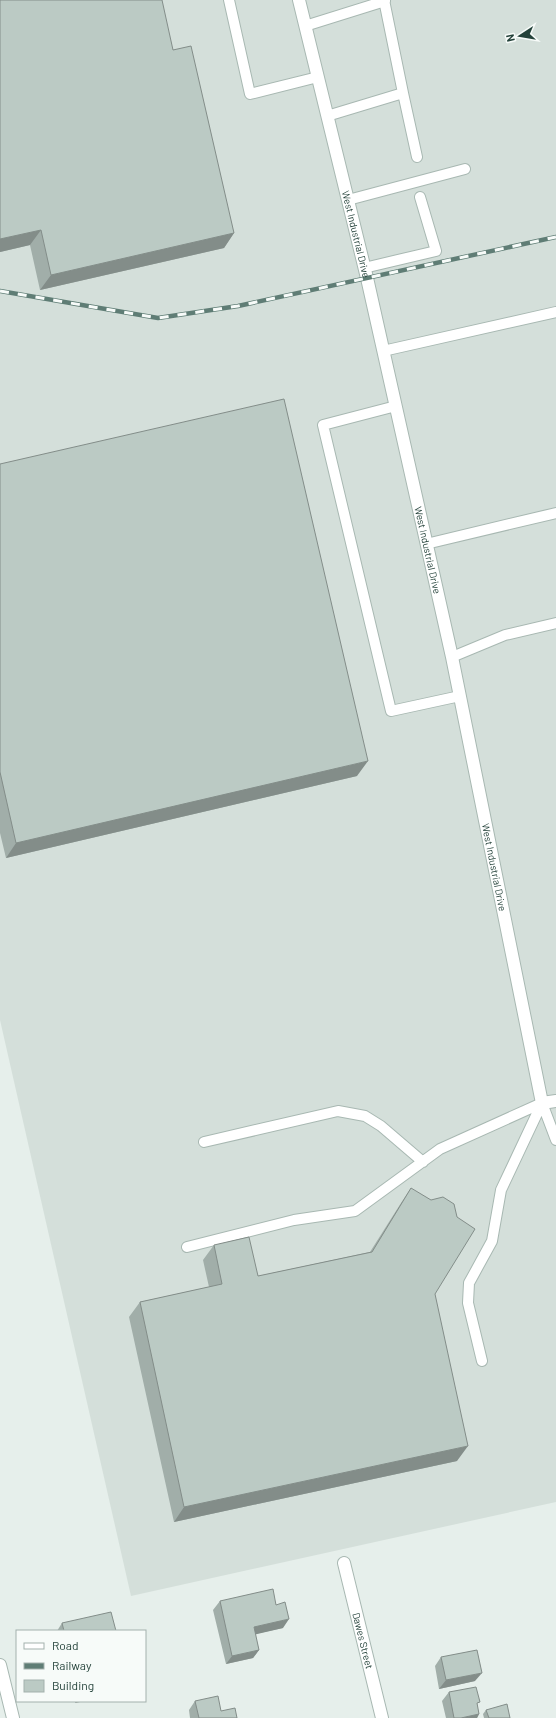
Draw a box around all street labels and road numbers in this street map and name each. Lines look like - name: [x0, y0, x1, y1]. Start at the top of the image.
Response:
- street label: West Industrial Drive: [340, 189, 373, 279]
- street label: West Industrial Drive: [412, 505, 444, 595]
- street label: West Industrial Drive: [480, 822, 509, 912]
- street label: Dawes Street: [350, 1611, 376, 1670]

